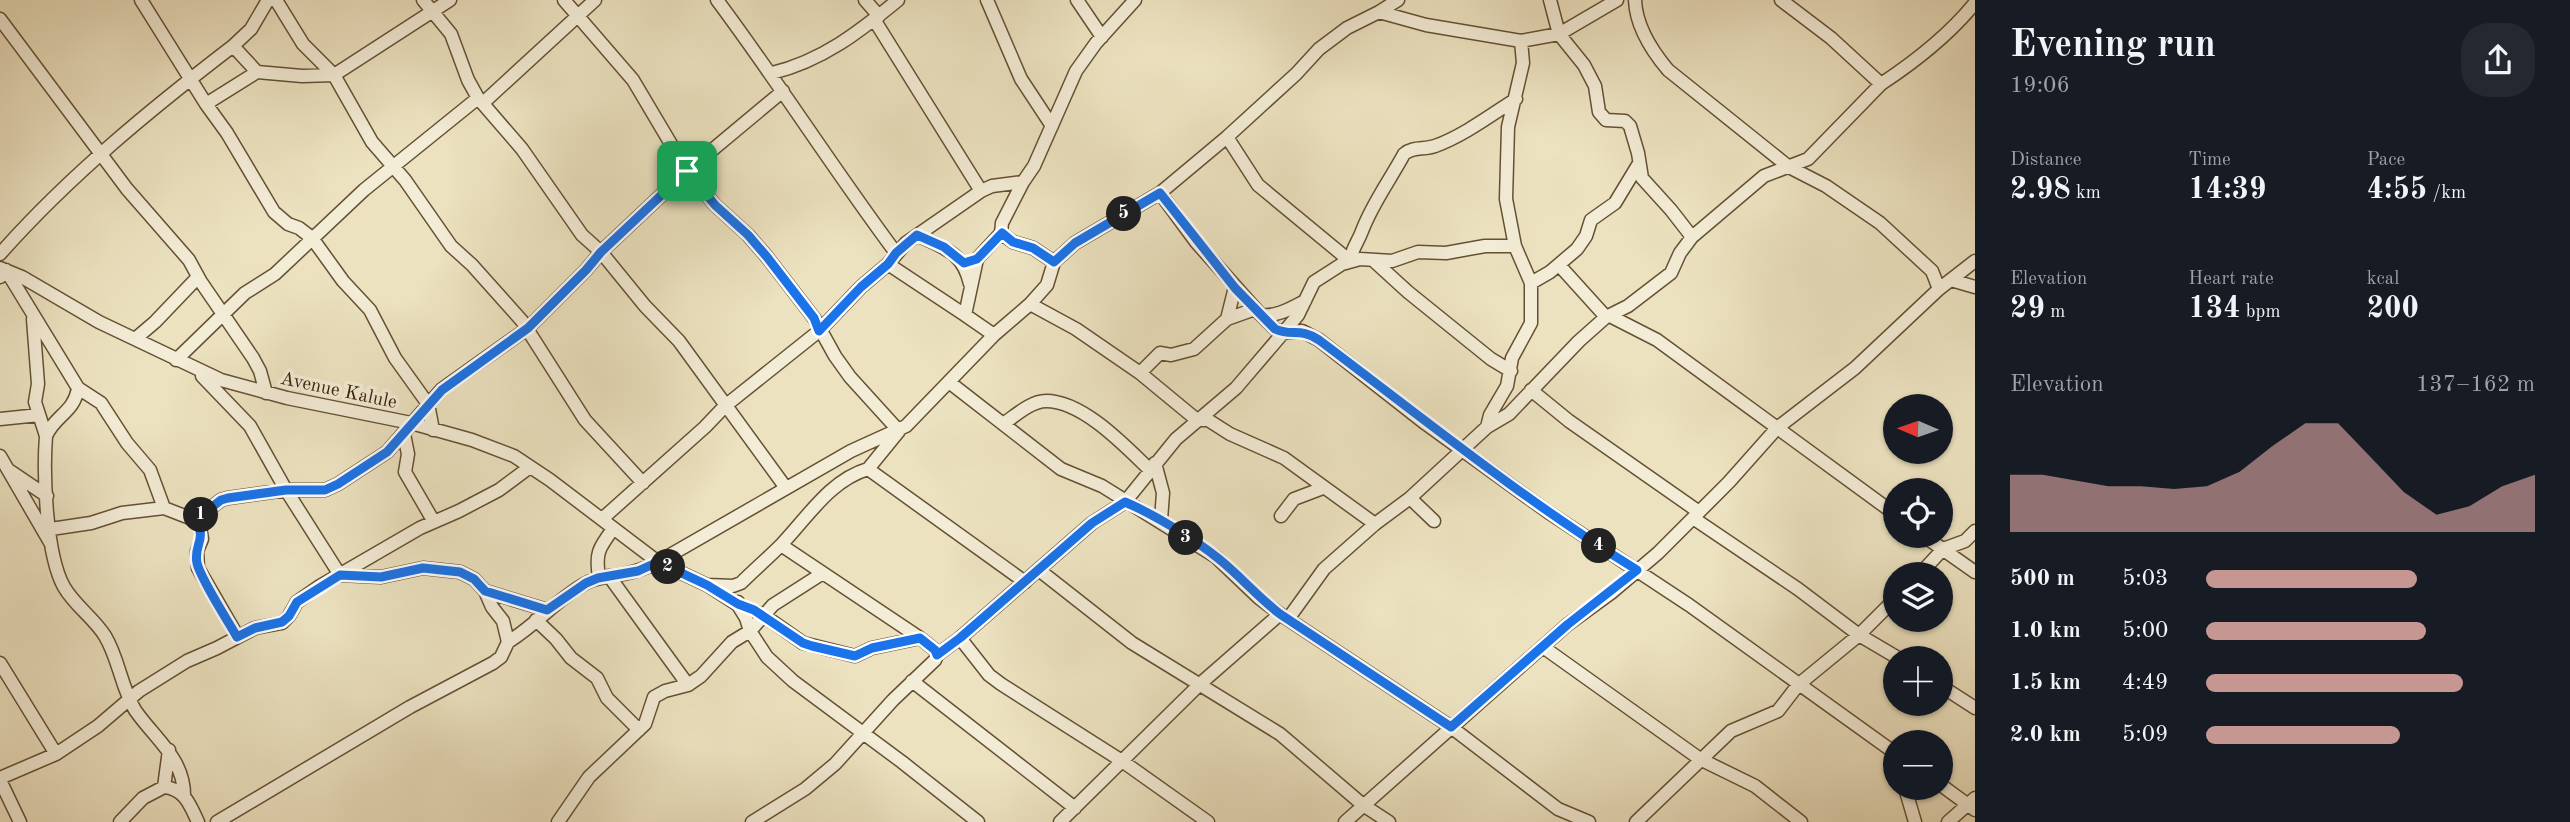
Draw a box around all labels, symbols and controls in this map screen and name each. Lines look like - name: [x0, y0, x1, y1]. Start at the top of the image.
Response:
- button: share: [2461, 23, 2535, 97]
- text: Evening run: [2010, 27, 2216, 65]
- text: 19:06: [2010, 74, 2070, 97]
- pin: [657, 141, 717, 201]
- text: Distance: [2010, 151, 2082, 170]
- text: Time: [2188, 151, 2231, 170]
- text: Pace: [2367, 151, 2405, 170]
- icon: arrive: [668, 152, 706, 190]
- text: 2.98: [2010, 175, 2071, 205]
- text: 14:39: [2188, 175, 2266, 205]
- text: 4:55: [2367, 175, 2427, 205]
- text: km: [2071, 184, 2101, 203]
- text: /km: [2427, 184, 2466, 203]
- pin: 5: [1106, 196, 1142, 232]
- text: 5: [1118, 204, 1129, 223]
- text: Elevation: [2010, 270, 2087, 289]
- text: Heart rate: [2188, 270, 2274, 289]
- text: kcal: [2367, 270, 2399, 289]
- text: 29: [2010, 294, 2045, 324]
- text: 134: [2188, 294, 2241, 324]
- text: 200: [2367, 294, 2419, 324]
- text: m: [2045, 303, 2065, 322]
- text: bpm: [2241, 303, 2281, 322]
- street label: Avenue Kalule: [279, 370, 398, 413]
- text: Elevation: [2010, 373, 2104, 396]
- text: 137–162 m: [2416, 373, 2535, 396]
- north arrow: [1883, 394, 1953, 464]
- map controls: [1883, 394, 1953, 800]
- button: locate: [1883, 478, 1953, 548]
- pin: 1: [184, 498, 218, 532]
- text: 1: [195, 505, 206, 524]
- pin: 3: [1168, 520, 1204, 556]
- text: 3: [1180, 528, 1191, 547]
- pin: 4: [1582, 528, 1616, 564]
- text: 4: [1593, 536, 1604, 555]
- pin: 2: [650, 550, 686, 584]
- text: 2: [662, 557, 673, 576]
- button: layers: [1883, 562, 1953, 632]
- text: 500 m: [2010, 567, 2075, 590]
- text: 5:03: [2122, 567, 2168, 590]
- text: 1.0 km: [2010, 619, 2081, 642]
- text: 5:00: [2122, 619, 2168, 642]
- button: +: [1883, 646, 1953, 716]
- text: 1.5 km: [2010, 671, 2081, 694]
- text: 4:49: [2122, 671, 2168, 694]
- text: 2.0 km: [2010, 723, 2081, 746]
- text: 5:09: [2122, 723, 2168, 746]
- button: −: [1883, 730, 1953, 800]

